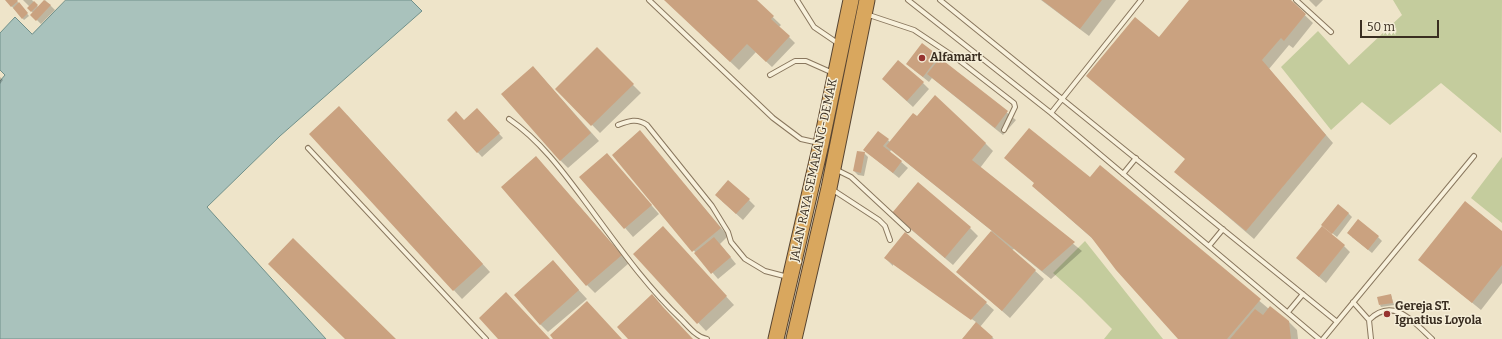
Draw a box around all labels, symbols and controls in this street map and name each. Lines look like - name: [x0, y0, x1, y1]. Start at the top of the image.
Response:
- scale bar: [1362, 12, 1441, 38]
- text: 50 m: [1367, 20, 1395, 34]
- place label: Alfamart: [930, 51, 982, 65]
- marker: Alfamart: [917, 53, 927, 63]
- street label: JALAN RAYA SEMARANG-DEMAK: [788, 77, 840, 263]
- place label: Gereja ST. Ignatius Loyola: [1395, 300, 1482, 328]
- marker: Gereja ST. Ignatius Loyola: [1382, 309, 1392, 319]

